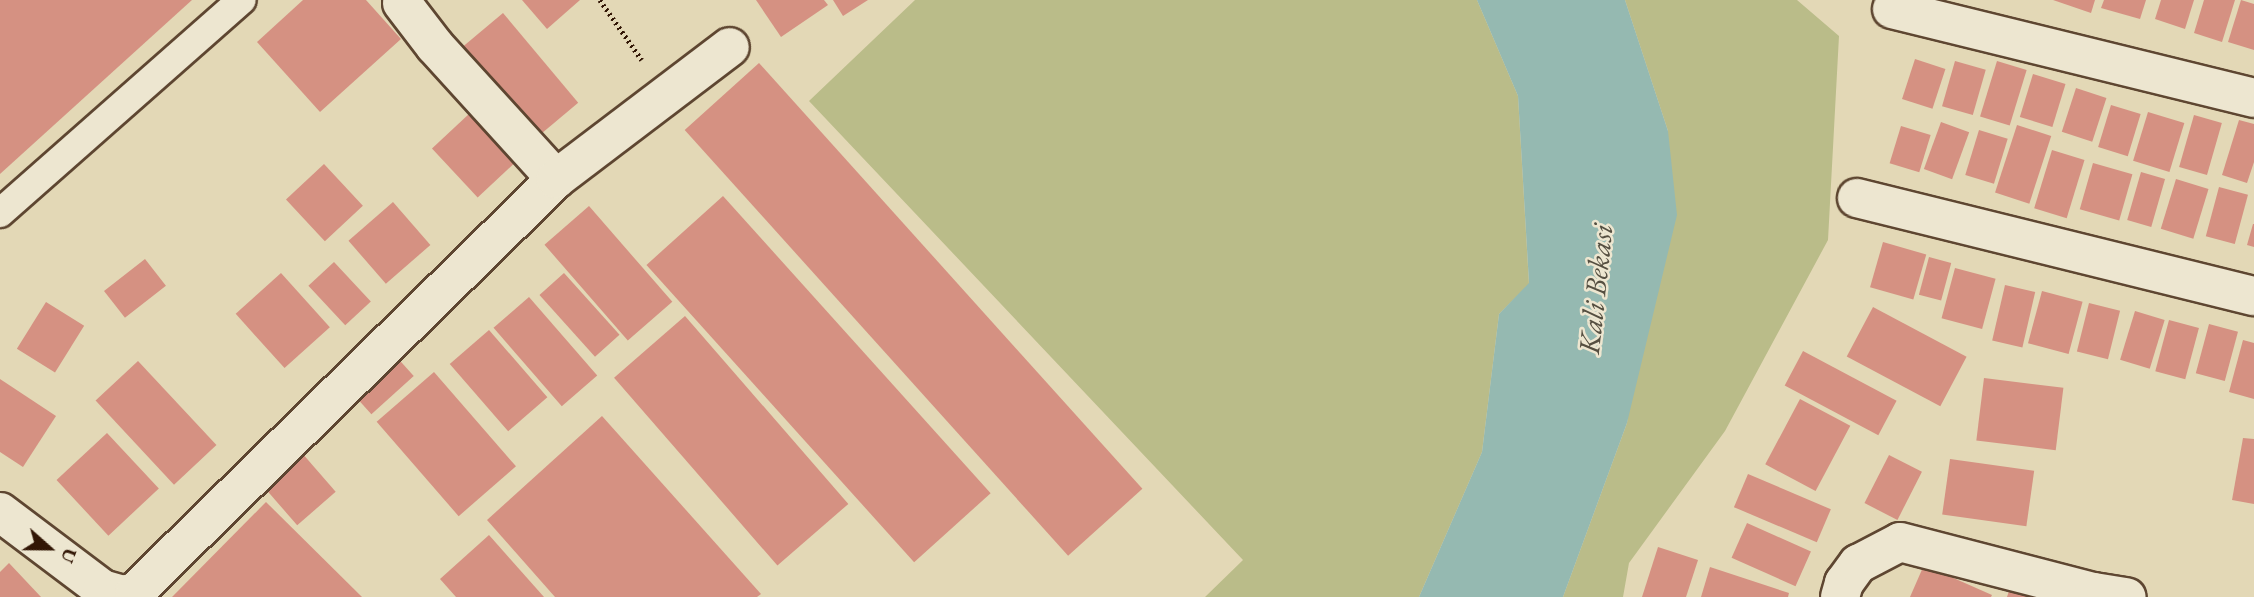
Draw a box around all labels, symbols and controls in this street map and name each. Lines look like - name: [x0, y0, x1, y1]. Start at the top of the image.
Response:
- water label: Kali Bekasi: [1571, 222, 1621, 356]
- north arrow: [14, 513, 84, 583]
- text: U: [55, 545, 83, 567]

